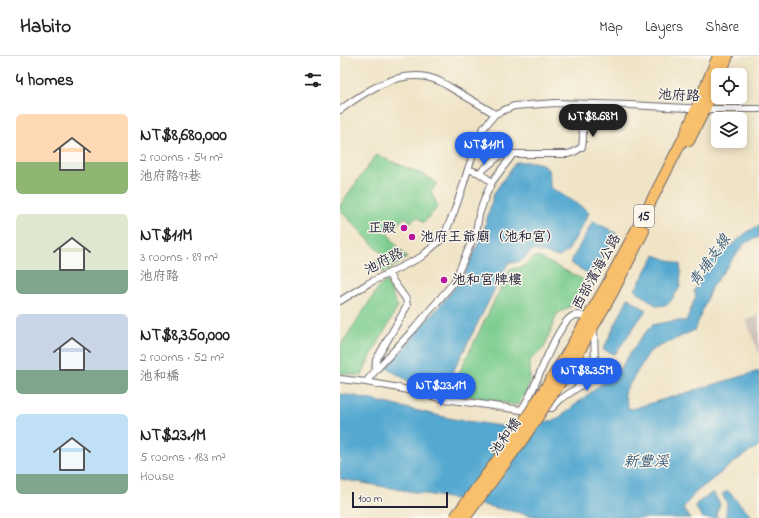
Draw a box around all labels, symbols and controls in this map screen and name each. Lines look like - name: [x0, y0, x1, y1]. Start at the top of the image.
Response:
- text: Habito: [20, 14, 71, 41]
- text: Map: [599, 17, 623, 38]
- text: Layers: [645, 17, 683, 38]
- text: Share: [705, 17, 739, 38]
- text: 4 homes: [16, 68, 74, 93]
- map controls: [711, 68, 747, 148]
- button: locate: [711, 68, 747, 104]
- icon: filters: [302, 69, 324, 91]
- street label: 池府路: [657, 84, 701, 108]
- pin: NT$8.68M: [552, 104, 634, 138]
- text: NT$8.68M: [568, 107, 618, 126]
- button: layers: [711, 112, 747, 148]
- text: NT$8,680,000: [140, 123, 227, 148]
- icon: home: [48, 130, 96, 178]
- pin: NT$11M: [451, 132, 517, 166]
- text: NT$11M: [464, 135, 504, 154]
- text: 2 rooms · 54 m²: [140, 148, 223, 167]
- text: 池府路97巷: [140, 167, 201, 186]
- road number: 15: [634, 205, 654, 227]
- place label: 正殿: [368, 218, 396, 239]
- text: NT$11M: [140, 223, 193, 248]
- marker: 正殿: [399, 223, 409, 233]
- place label: 池府王爺廟（池和宮）: [420, 227, 560, 248]
- water label: 青埔支線: [684, 229, 737, 292]
- icon: home: [48, 230, 96, 278]
- street label: 西部濱海公路: [567, 230, 627, 314]
- marker: 池府王爺廟（池和宮）: [407, 232, 417, 242]
- street label: 池府路: [361, 243, 407, 281]
- text: 3 rooms · 89 m²: [140, 248, 218, 267]
- text: 池府路: [140, 267, 179, 286]
- place label: 池和宫牌樓: [452, 270, 522, 291]
- marker: 池和宫牌樓: [439, 275, 449, 285]
- text: NT$8,350,000: [140, 323, 230, 348]
- icon: home: [48, 330, 96, 378]
- text: 2 rooms · 52 m²: [140, 348, 224, 367]
- pin: NT$8.35M: [546, 358, 628, 392]
- text: NT$8.35M: [561, 361, 613, 380]
- text: 池和橋: [140, 367, 179, 386]
- pin: NT$23.1M: [400, 373, 482, 407]
- text: NT$23.1M: [416, 376, 466, 395]
- street label: 池和橋: [485, 414, 527, 460]
- text: NT$23.1M: [140, 423, 206, 448]
- icon: home: [48, 430, 96, 478]
- text: 5 rooms · 183 m²: [140, 448, 226, 467]
- water label: 新豐溪: [623, 451, 669, 473]
- text: House: [140, 467, 174, 486]
- scale bar: [352, 490, 448, 509]
- text: 100 m: [358, 491, 382, 507]

